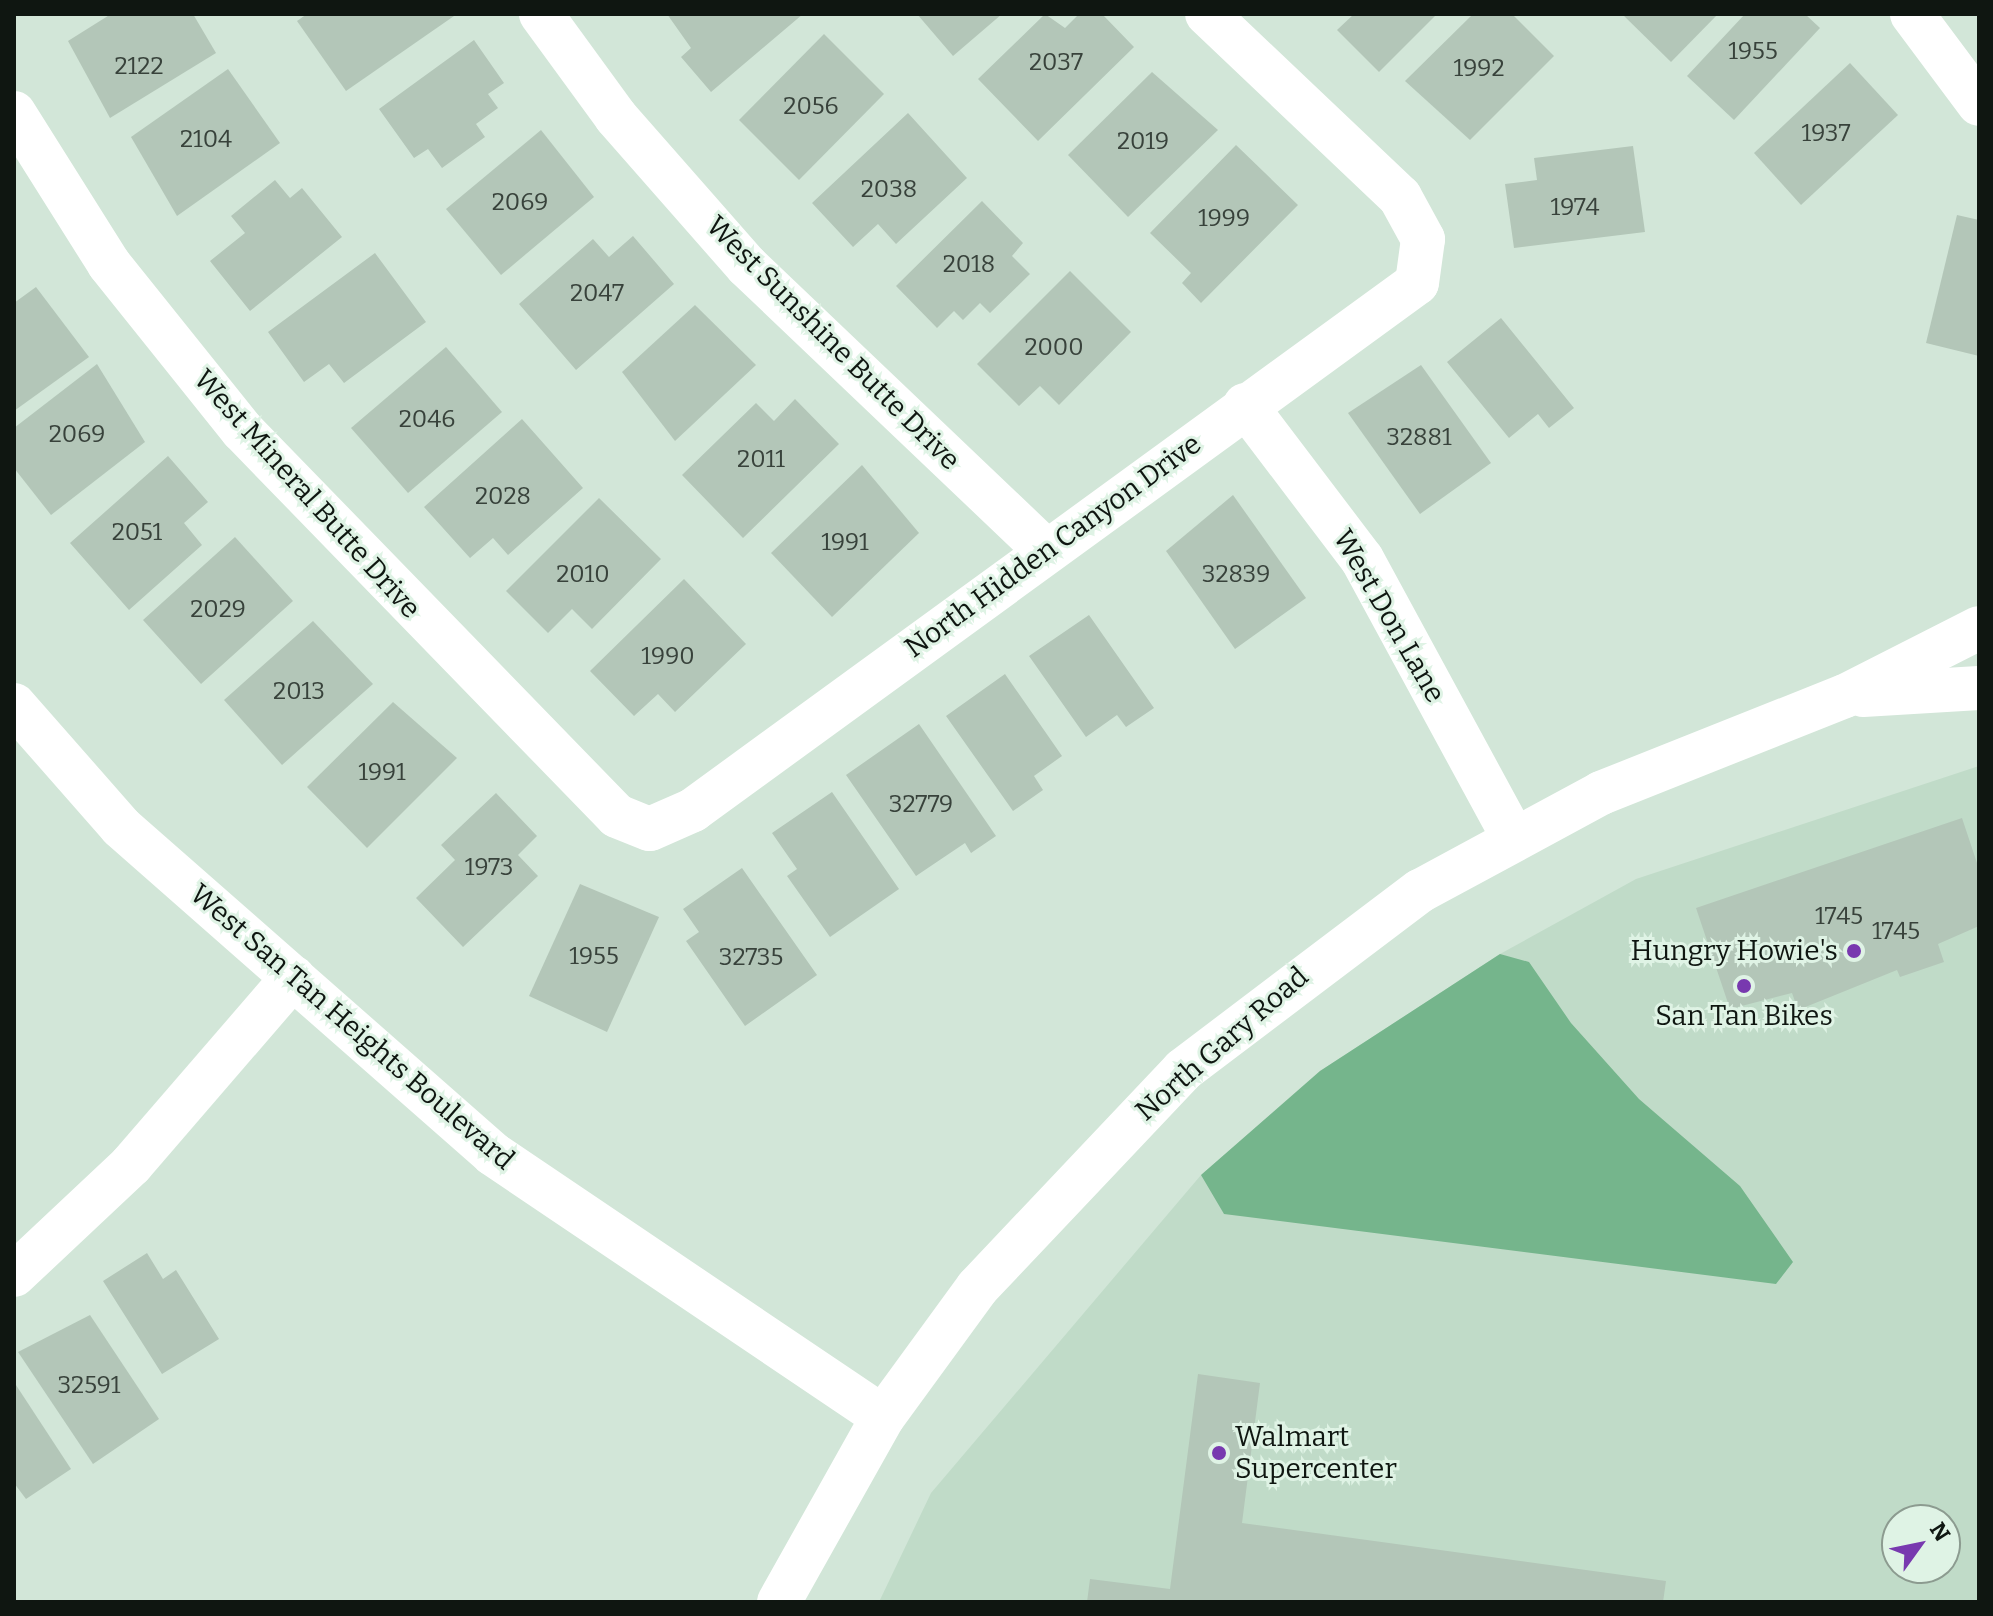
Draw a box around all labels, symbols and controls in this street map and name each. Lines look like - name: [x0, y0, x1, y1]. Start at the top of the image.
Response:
- house number: 1955: [1728, 38, 1778, 66]
- house number: 2037: [1029, 49, 1083, 77]
- house number: 2122: [115, 53, 163, 81]
- house number: 1992: [1454, 55, 1504, 83]
- house number: 2056: [783, 93, 839, 121]
- house number: 1937: [1801, 120, 1851, 148]
- house number: 2104: [180, 126, 232, 154]
- house number: 2019: [1117, 128, 1169, 156]
- house number: 2038: [861, 176, 917, 204]
- house number: 2069: [492, 189, 548, 217]
- house number: 1974: [1550, 194, 1600, 222]
- house number: 1999: [1198, 205, 1250, 233]
- street label: West Sunshine Butte Drive: [699, 209, 967, 477]
- house number: 2018: [943, 251, 995, 279]
- house number: 2047: [570, 280, 624, 308]
- house number: 2000: [1024, 334, 1084, 362]
- street label: West Mineral Butte Drive: [187, 363, 427, 625]
- house number: 2046: [399, 406, 455, 434]
- house number: 2069: [49, 421, 105, 449]
- house number: 32881: [1386, 424, 1452, 452]
- street label: North Hidden Canyon Drive: [898, 427, 1208, 665]
- house number: 2011: [737, 446, 785, 474]
- house number: 2028: [475, 483, 531, 511]
- house number: 2051: [112, 519, 162, 547]
- street label: West Don Lane: [1326, 524, 1452, 708]
- house number: 1991: [821, 529, 869, 557]
- house number: 2010: [556, 561, 610, 589]
- house number: 32839: [1202, 561, 1270, 589]
- house number: 2029: [190, 596, 246, 624]
- house number: 1990: [641, 643, 695, 671]
- house number: 2013: [273, 678, 325, 706]
- house number: 1991: [358, 759, 406, 787]
- house number: 32779: [889, 791, 953, 819]
- house number: 1973: [465, 854, 513, 882]
- street label: West San Tan Heights Boulevard: [183, 877, 521, 1177]
- house number: 1745: [1815, 903, 1863, 931]
- house number: 1745: [1872, 918, 1920, 946]
- place label: Hungry Howie's: [1630, 934, 1838, 968]
- marker: Hungry Howie's: [1845, 942, 1863, 960]
- house number: 1955: [569, 943, 619, 971]
- house number: 32735: [719, 944, 783, 972]
- street label: North Gary Road: [1129, 960, 1315, 1128]
- marker: San Tan Bikes: [1735, 977, 1753, 995]
- place label: San Tan Bikes: [1655, 999, 1833, 1033]
- house number: 32591: [57, 1372, 121, 1400]
- place label: Walmart Supercenter: [1235, 1420, 1397, 1486]
- marker: Walmart Supercenter: [1210, 1444, 1228, 1462]
- north arrow: [1881, 1504, 1961, 1584]
- text: N: [1924, 1517, 1956, 1546]

